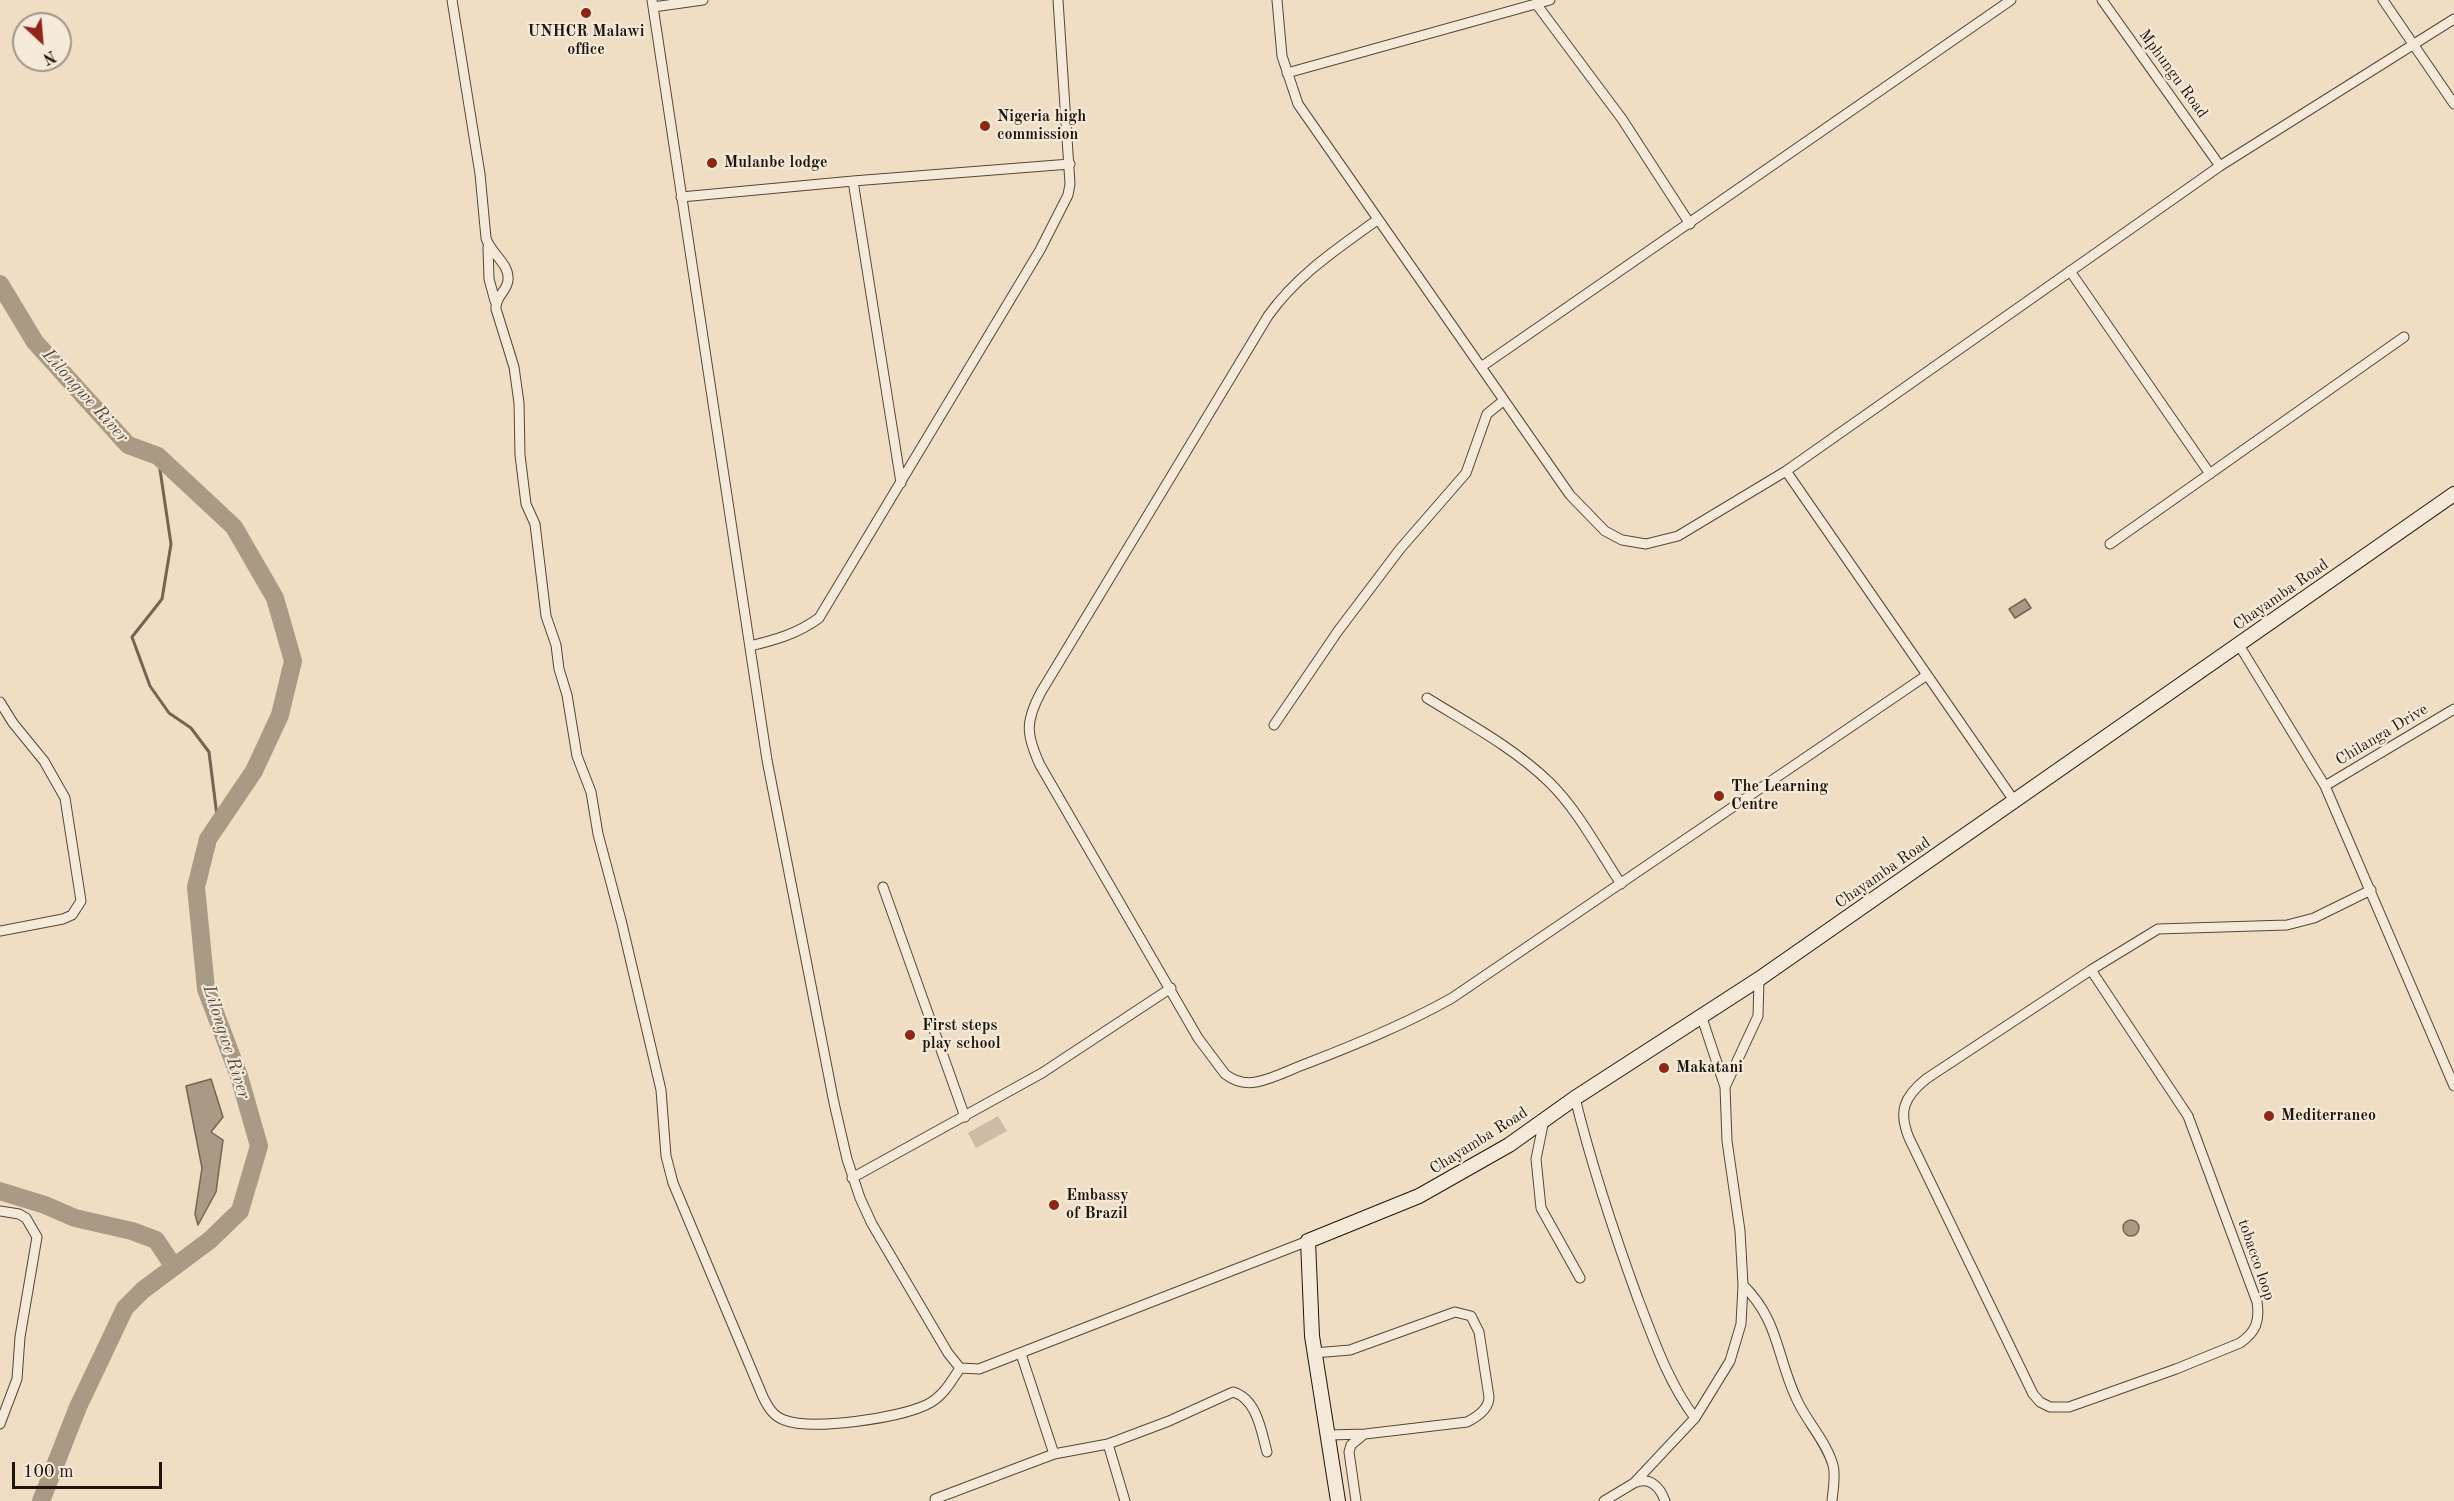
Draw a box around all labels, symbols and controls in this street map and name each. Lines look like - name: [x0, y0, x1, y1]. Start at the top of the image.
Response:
- marker: UNHCR Malawi office: [579, 6, 593, 20]
- north arrow: [12, 12, 72, 72]
- place label: UNHCR Malawi office: [527, 22, 645, 60]
- street label: Mphungu Road: [2134, 26, 2212, 122]
- text: N: [40, 47, 58, 66]
- place label: Nigeria high commission: [997, 107, 1086, 145]
- marker: Nigeria high commission: [978, 119, 992, 133]
- place label: Mulanbe lodge: [724, 153, 827, 173]
- marker: Mulanbe lodge: [705, 156, 719, 170]
- water label: Lilongwe River: [37, 345, 133, 447]
- street label: Chayamba Road: [2230, 555, 2332, 635]
- street label: Chilanga Drive: [2332, 700, 2432, 770]
- place label: The Learning Centre: [1731, 777, 1828, 815]
- marker: The Learning Centre: [1712, 789, 1726, 803]
- street label: Chayamba Road: [1832, 833, 1934, 913]
- water label: Lilongwe River: [197, 982, 255, 1102]
- place label: First steps play school: [922, 1016, 1001, 1054]
- marker: First steps play school: [903, 1028, 917, 1042]
- place label: Makatani: [1676, 1058, 1743, 1078]
- marker: Makatani: [1657, 1061, 1671, 1075]
- street label: Chayamba Road: [1426, 1103, 1532, 1179]
- place label: Mediterraneo: [2281, 1106, 2376, 1126]
- marker: Mediterraneo: [2262, 1109, 2276, 1123]
- place label: Embassy of Brazil: [1066, 1186, 1129, 1224]
- marker: Embassy of Brazil: [1047, 1198, 1061, 1212]
- street label: tobacco loop: [2233, 1217, 2279, 1303]
- scale bar: [15, 1450, 165, 1488]
- text: 100 m: [23, 1463, 74, 1481]

